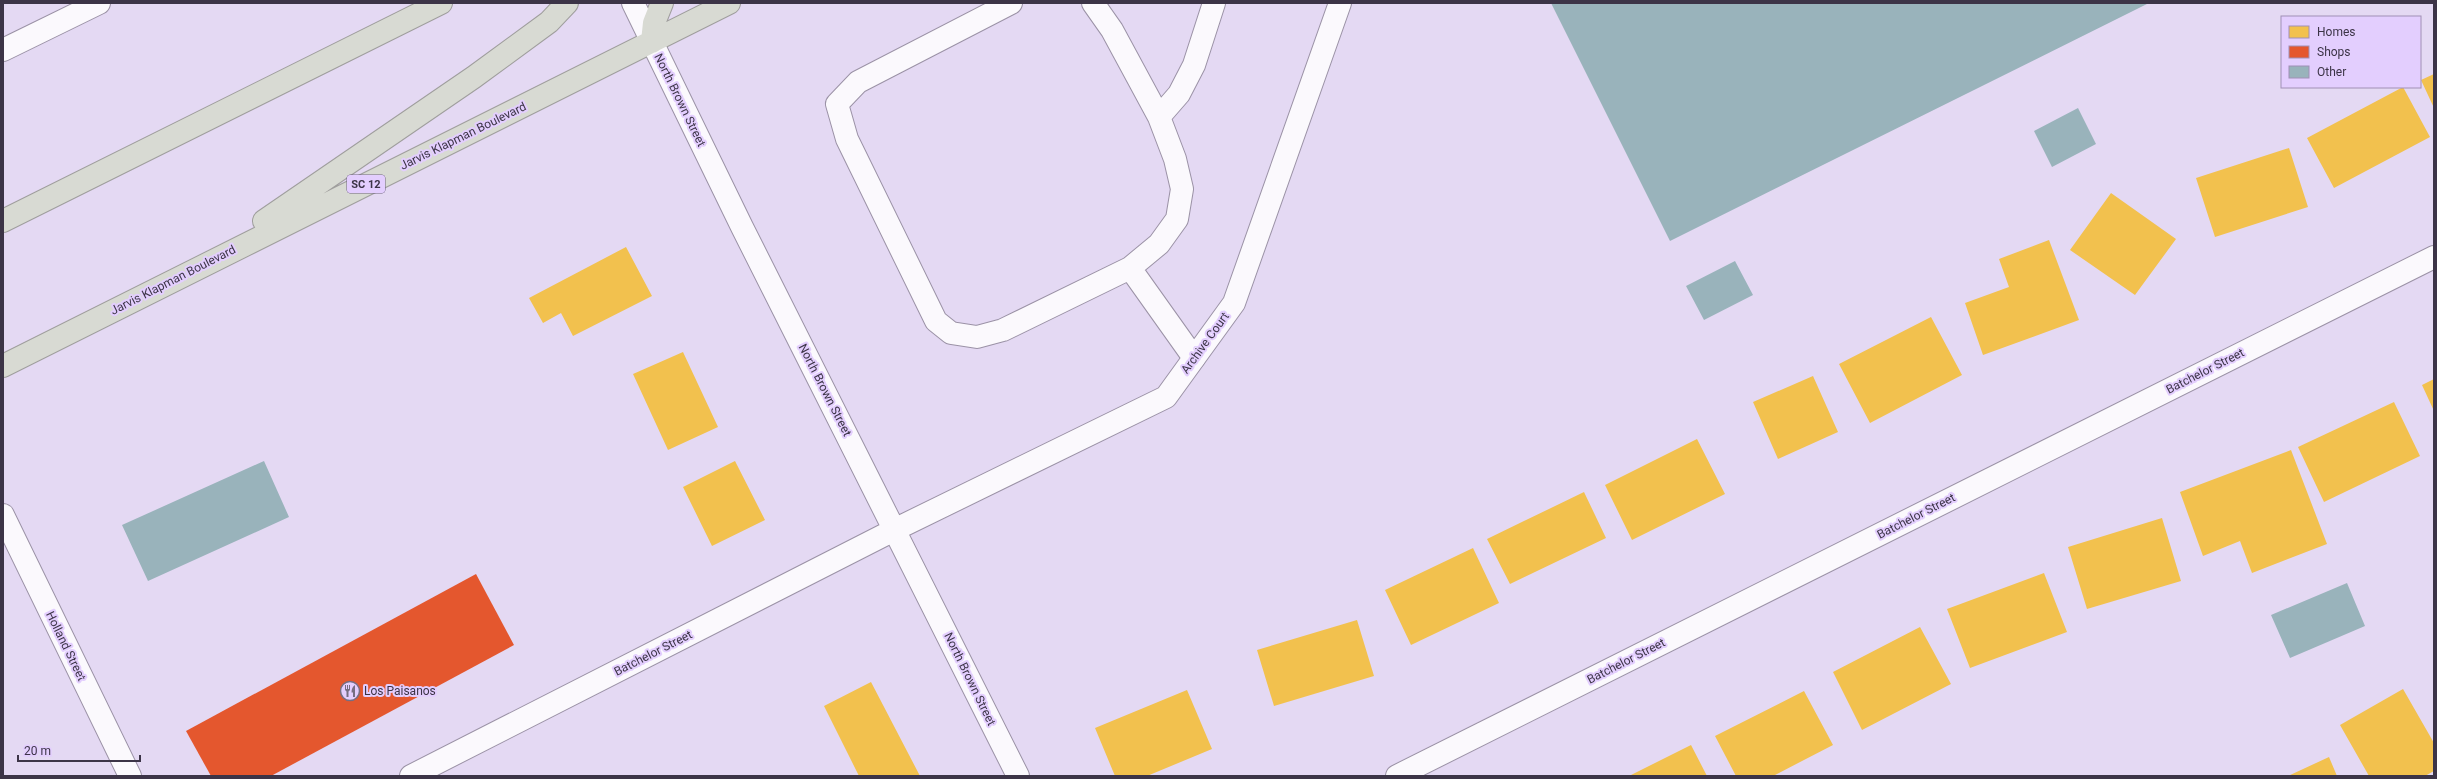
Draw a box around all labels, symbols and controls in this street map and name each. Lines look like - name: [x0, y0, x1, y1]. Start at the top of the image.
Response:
- legend: [2281, 16, 2421, 88]
- text: Homes: [2317, 25, 2355, 39]
- text: Shops: [2317, 45, 2351, 59]
- street label: North Brown Street: [651, 51, 709, 149]
- text: Other: [2317, 65, 2346, 79]
- street label: Jarvis Klapman Boulevard: [398, 99, 528, 173]
- road number: SC 12: [347, 175, 385, 193]
- street label: Jarvis Klapman Boulevard: [108, 242, 238, 318]
- street label: Archive Court: [1178, 310, 1232, 376]
- street label: North Brown Street: [796, 341, 854, 439]
- street label: Batchelor Street: [2164, 345, 2246, 397]
- street label: Batchelor Street: [1875, 490, 1957, 542]
- street label: Holland Street: [43, 609, 89, 683]
- street label: Batchelor Street: [612, 627, 694, 679]
- street label: North Brown Street: [941, 630, 999, 728]
- street label: Batchelor Street: [1585, 635, 1667, 687]
- restaurant icon: Los Paisanos: [339, 680, 361, 702]
- place label: Los Paisanos: [364, 684, 436, 698]
- scale bar: [18, 737, 140, 763]
- text: 20 m: [24, 744, 51, 758]

